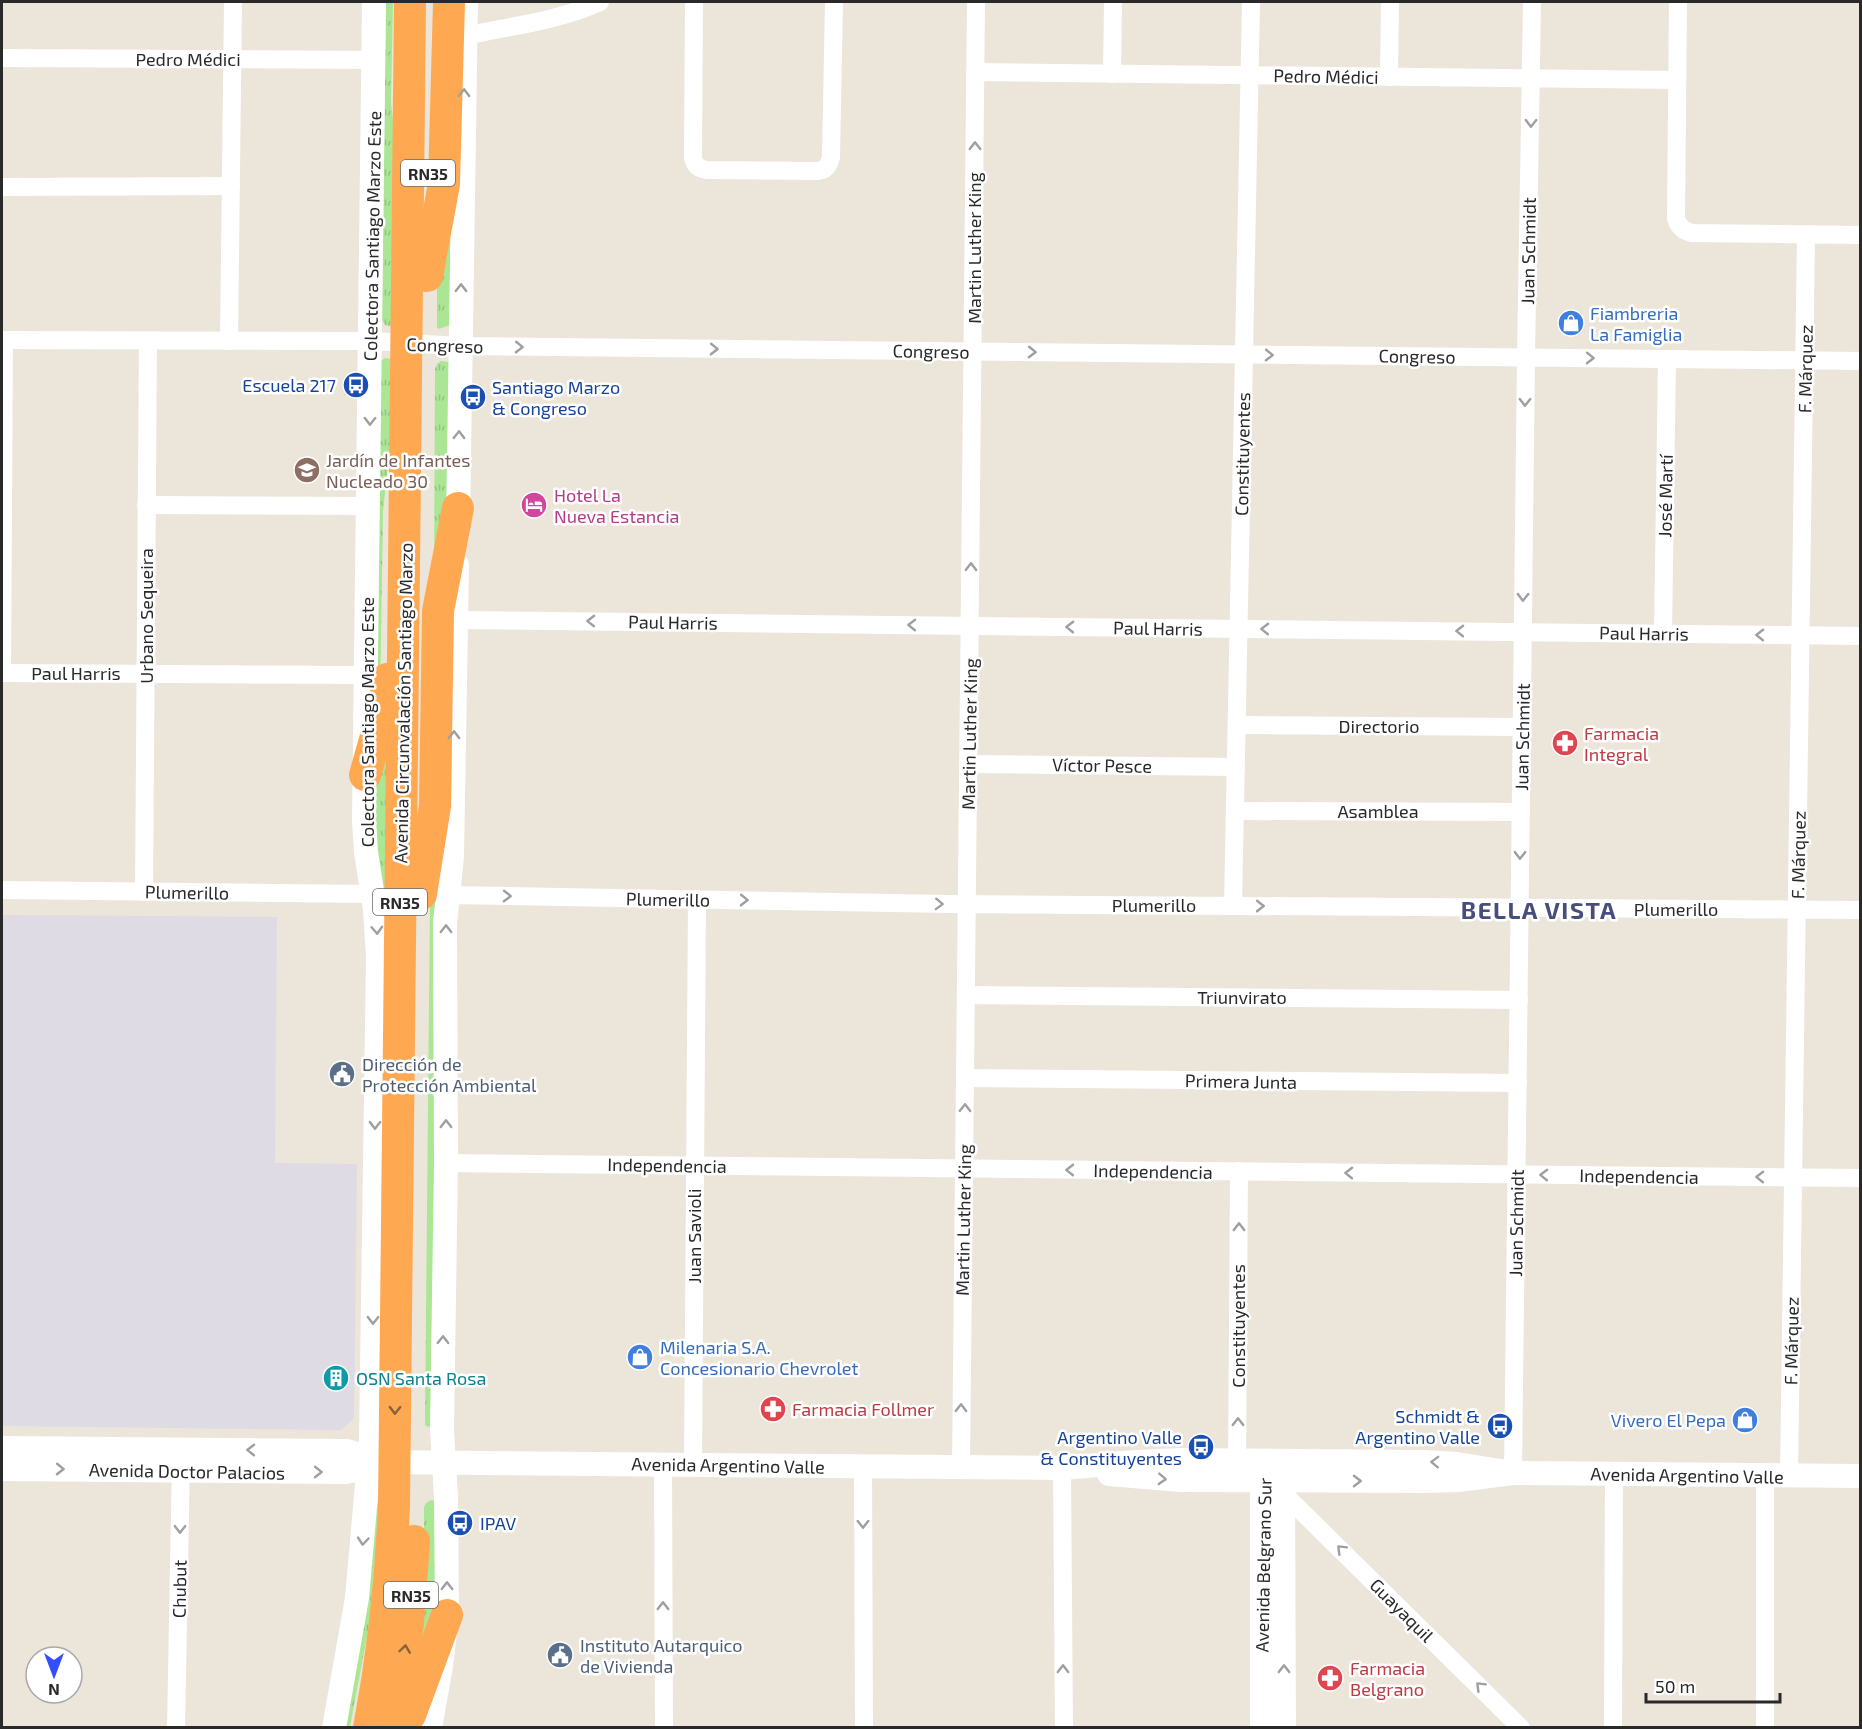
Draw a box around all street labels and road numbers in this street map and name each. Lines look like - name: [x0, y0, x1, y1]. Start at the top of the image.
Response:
- street label: Pedro Médici: [135, 48, 241, 70]
- street label: Pedro Médici: [1273, 64, 1379, 88]
- street label: Colectora Santiago Marzo Este: [359, 111, 385, 361]
- road number: RN35: [401, 160, 455, 186]
- street label: Martin Luther King: [963, 172, 985, 324]
- street label: Juan Schmidt: [1516, 197, 1540, 305]
- street label: F. Márquez: [1793, 325, 1817, 413]
- street label: Congreso: [406, 333, 484, 357]
- street label: Congreso: [892, 339, 970, 363]
- street label: Congreso: [1378, 344, 1456, 368]
- street label: Constituyentes: [1230, 392, 1254, 516]
- street label: José Martí: [1653, 454, 1677, 538]
- street label: Avenida Circunvalación Santiago Marzo: [389, 542, 417, 864]
- street label: Urbano Sequeira: [135, 548, 157, 684]
- street label: Colectora Santiago Marzo Este: [356, 597, 378, 847]
- street label: Paul Harris: [628, 610, 718, 634]
- street label: Paul Harris: [1113, 616, 1203, 640]
- street label: Paul Harris: [1599, 621, 1689, 645]
- street label: Martin Luther King: [957, 658, 981, 810]
- street label: Paul Harris: [31, 662, 121, 684]
- street label: Juan Schmidt: [1510, 683, 1534, 791]
- street label: Directorio: [1339, 715, 1419, 737]
- street label: Víctor Pesce: [1052, 753, 1152, 777]
- street label: Asamblea: [1337, 800, 1419, 822]
- street label: F. Márquez: [1786, 811, 1810, 899]
- street label: Plumerillo: [145, 880, 229, 904]
- street label: Plumerillo: [626, 887, 710, 911]
- road number: RN35: [373, 889, 427, 915]
- street label: Plumerillo: [1112, 894, 1196, 916]
- street label: Plumerillo: [1634, 898, 1718, 920]
- street label: Triunvirato: [1197, 986, 1287, 1008]
- street label: Primera Junta: [1185, 1069, 1297, 1093]
- street label: Martin Luther King: [951, 1144, 975, 1296]
- street label: Independencia: [607, 1153, 727, 1177]
- street label: Independencia: [1093, 1159, 1213, 1183]
- street label: Independencia: [1579, 1164, 1699, 1188]
- street label: Juan Schmidt: [1504, 1169, 1528, 1277]
- street label: Juan Savioli: [683, 1189, 705, 1283]
- street label: Constituyentes: [1227, 1264, 1249, 1388]
- street label: F. Márquez: [1779, 1297, 1803, 1385]
- street label: Avenida Argentino Valle: [631, 1452, 825, 1478]
- street label: Avenida Doctor Palacios: [89, 1458, 285, 1484]
- street label: Avenida Argentino Valle: [1590, 1462, 1784, 1488]
- street label: Avenida Belgrano Sur: [1250, 1477, 1276, 1653]
- street label: Chubut: [167, 1559, 191, 1618]
- street label: Guayaquil: [1366, 1574, 1439, 1647]
- road number: RN35: [384, 1582, 438, 1608]

